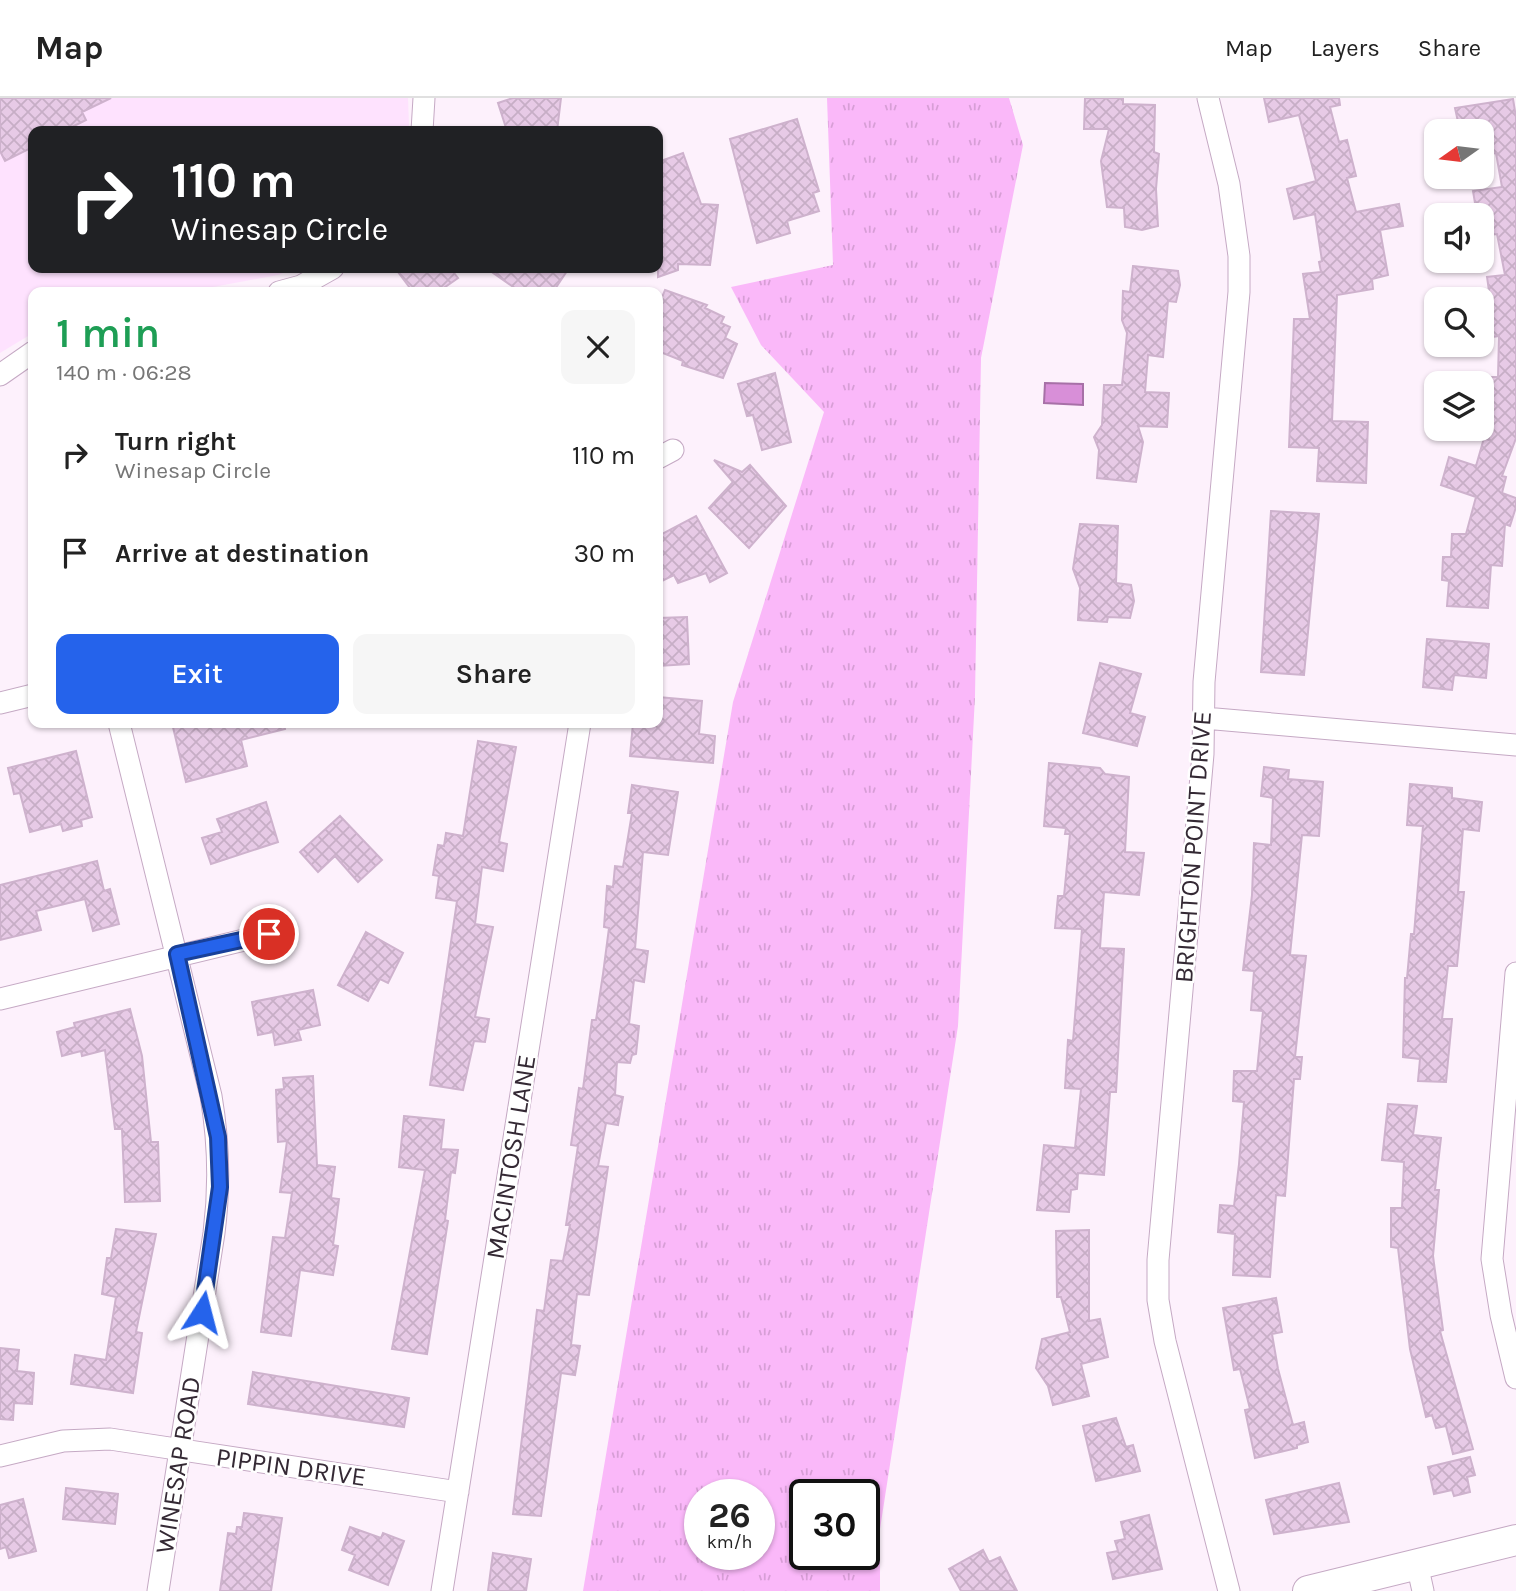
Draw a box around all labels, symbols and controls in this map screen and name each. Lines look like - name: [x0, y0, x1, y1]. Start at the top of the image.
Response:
- text: Map: [35, 29, 103, 67]
- text: Map: [1225, 34, 1273, 62]
- text: Layers: [1311, 34, 1380, 62]
- text: Share: [1418, 34, 1481, 62]
- north arrow: [1424, 119, 1494, 189]
- map controls: [1424, 119, 1494, 441]
- text: 110 m: [171, 152, 296, 209]
- icon: right: [56, 154, 147, 245]
- button: sound: [1424, 203, 1494, 273]
- text: Winesap Circle: [171, 211, 388, 248]
- button: search: [1424, 287, 1494, 357]
- text: 1 min: [56, 308, 160, 358]
- button: close: [561, 310, 635, 384]
- text: 140 m · 06:28: [56, 359, 192, 386]
- button: layers: [1424, 371, 1494, 441]
- text: Turn right: [115, 426, 236, 457]
- icon: right: [56, 436, 94, 474]
- text: 110 m: [572, 440, 635, 471]
- text: Winesap Circle: [115, 457, 271, 484]
- icon: arrive: [56, 534, 94, 572]
- text: Arrive at destination: [115, 538, 369, 569]
- text: 30 m: [574, 538, 635, 569]
- button: Exit: [56, 634, 339, 714]
- button: Share: [353, 634, 635, 714]
- street label: BRIGHTON POINT DRIVE: [1168, 710, 1218, 984]
- pin: [239, 904, 299, 964]
- icon: arrive: [250, 915, 288, 953]
- street label: MACINTOSH LANE: [480, 1053, 542, 1261]
- position arrow: [165, 1275, 239, 1349]
- street label: WINESAP ROAD: [149, 1374, 207, 1556]
- street label: PIPPIN DRIVE: [214, 1441, 368, 1493]
- speed limit sign: 30: [789, 1479, 880, 1570]
- text: 26: [708, 1495, 751, 1536]
- text: km/h: [707, 1531, 752, 1553]

